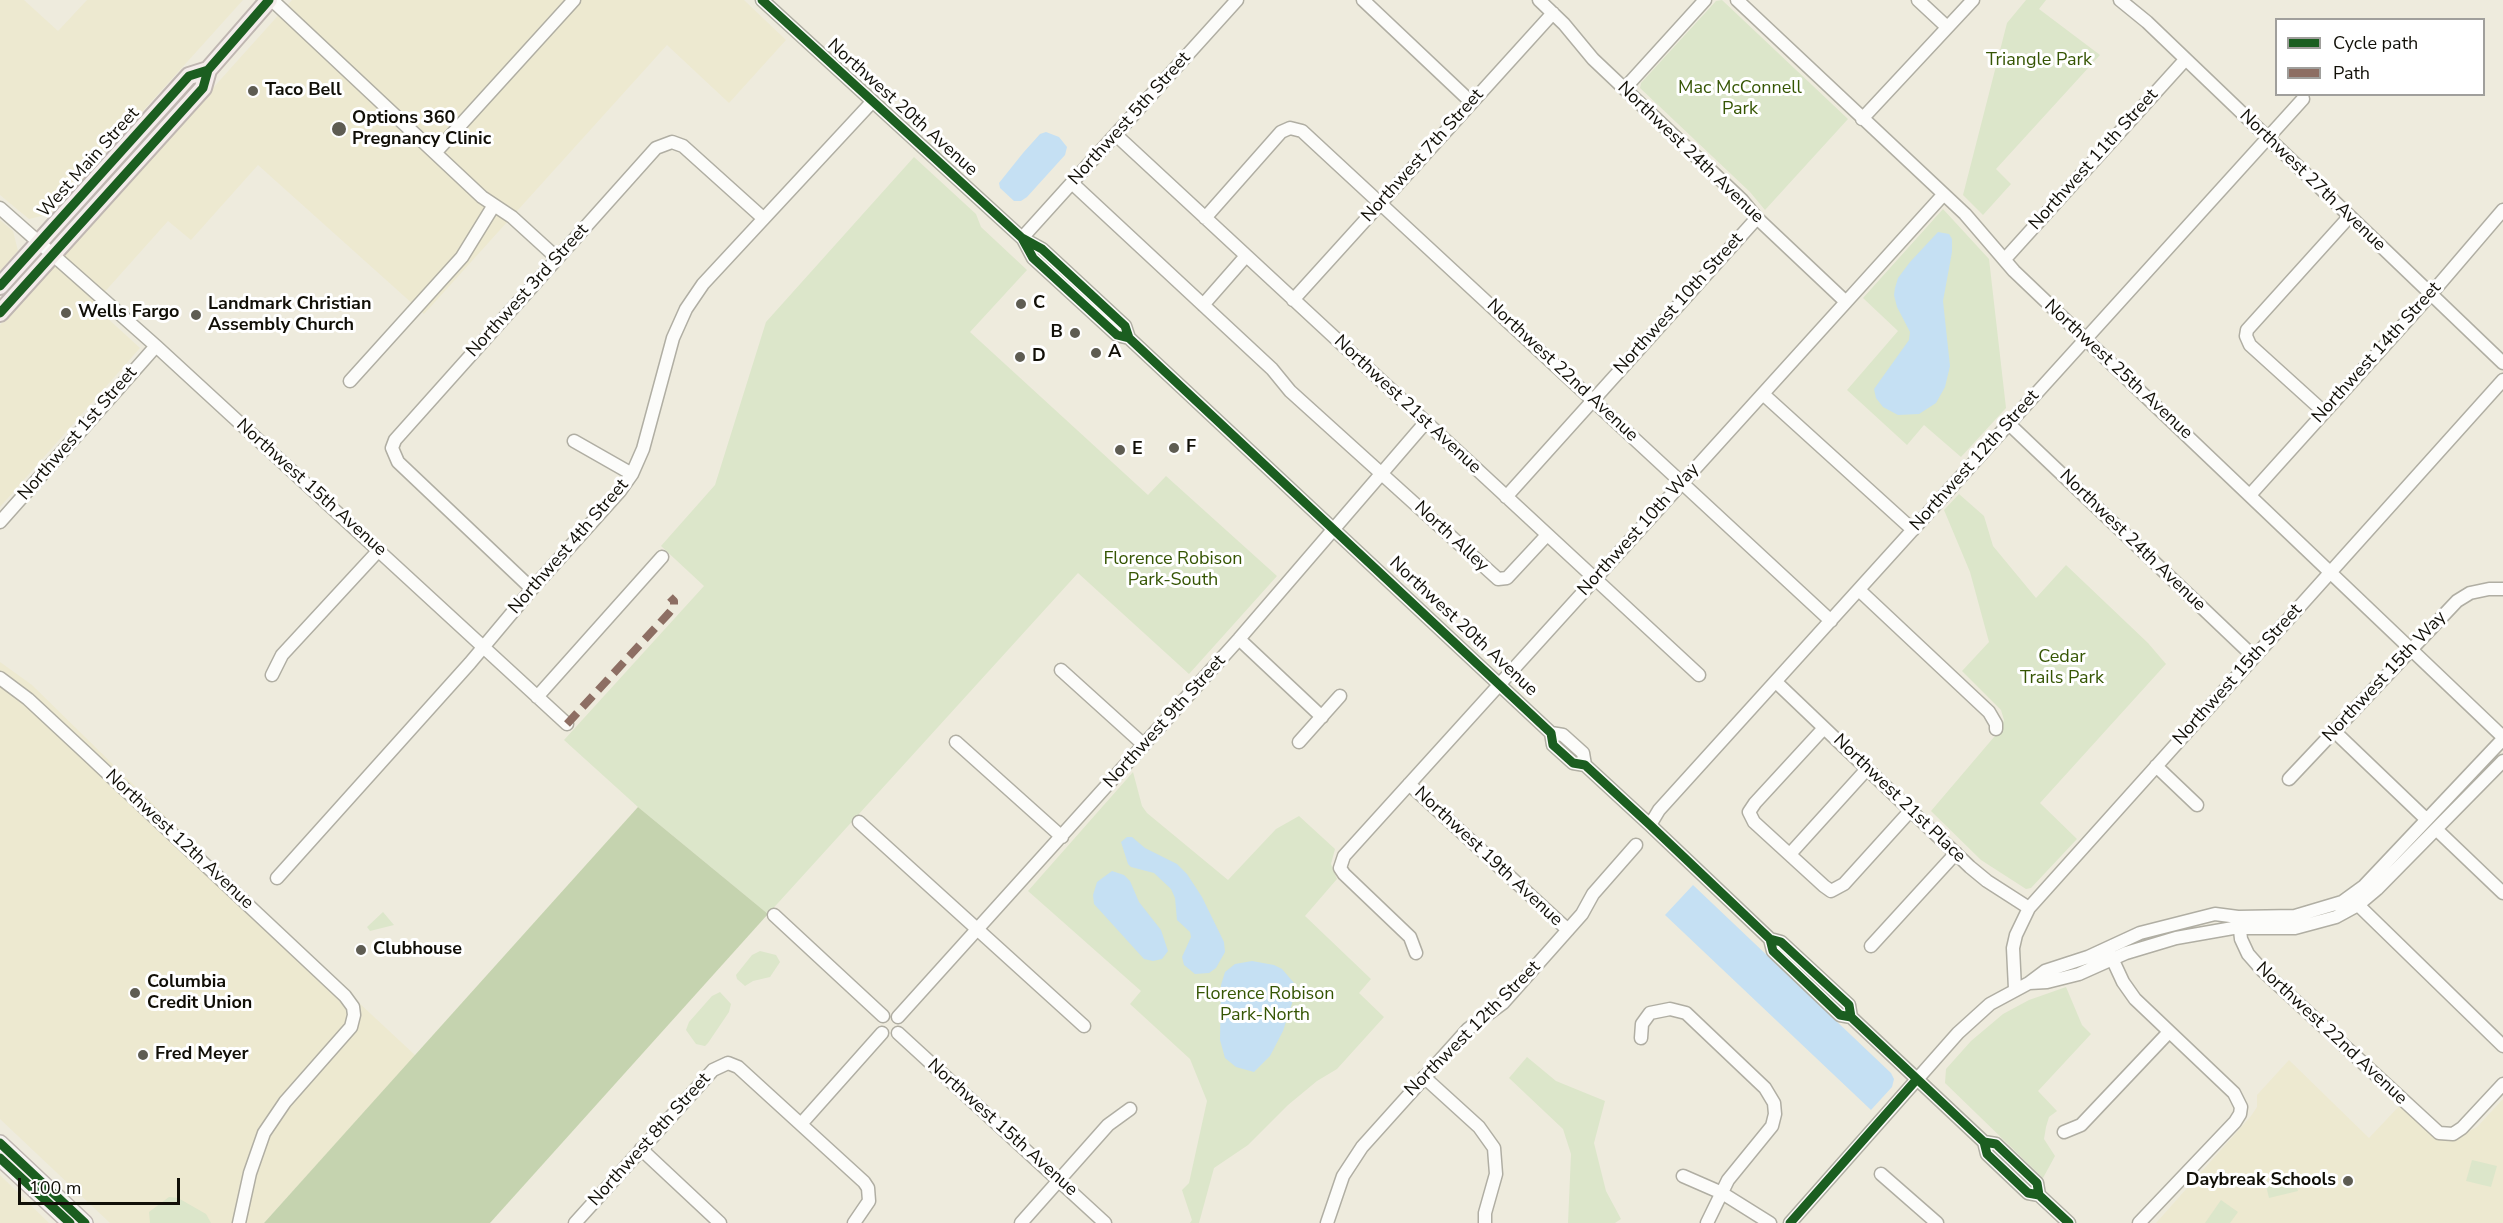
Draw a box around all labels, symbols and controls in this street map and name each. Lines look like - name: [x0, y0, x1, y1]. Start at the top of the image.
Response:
- legend: [2275, 18, 2485, 96]
- text: Cycle path: [2333, 31, 2418, 55]
- street label: Northwest 20th Avenue: [822, 35, 982, 181]
- street label: Northwest 5th Street: [1064, 48, 1196, 190]
- park label: Triangle Park: [1986, 50, 2092, 72]
- text: Path: [2333, 61, 2370, 85]
- street label: Northwest 24th Avenue: [1612, 78, 1768, 228]
- park label: Mac McConnell Park: [1678, 78, 1802, 121]
- place label: Taco Bell: [265, 80, 342, 102]
- marker: Taco Bell: [246, 84, 260, 98]
- street label: Northwest 7th Street: [1357, 85, 1489, 227]
- street label: Northwest 11th Street: [2025, 85, 2163, 235]
- street label: West Main Street: [34, 103, 144, 223]
- street label: Northwest 27th Avenue: [2234, 106, 2390, 256]
- place label: Options 360 Pregnancy Clinic: [352, 108, 491, 150]
- marker: Options 360 Pregnancy Clinic: [330, 120, 348, 138]
- street label: Northwest 3rd Street: [462, 220, 594, 362]
- street label: Northwest 10th Street: [1610, 229, 1748, 379]
- street label: Northwest 14th Street: [2308, 278, 2446, 428]
- place label: C: [1033, 293, 1045, 315]
- place label: Landmark Christian Assembly Church: [208, 294, 371, 336]
- street label: Northwest 22nd Avenue: [1482, 295, 1642, 447]
- street label: Northwest 25th Avenue: [2039, 296, 2197, 444]
- marker: C: [1014, 297, 1028, 311]
- place label: Wells Fargo: [78, 302, 179, 324]
- marker: Wells Fargo: [59, 306, 73, 320]
- marker: Landmark Christian Assembly Church: [189, 308, 203, 322]
- place label: B: [1051, 322, 1063, 344]
- marker: B: [1068, 326, 1082, 340]
- street label: Northwest 21st Avenue: [1329, 331, 1485, 479]
- place label: A: [1108, 342, 1121, 364]
- place label: D: [1032, 346, 1046, 368]
- marker: A: [1089, 346, 1103, 360]
- marker: D: [1013, 350, 1027, 364]
- street label: Northwest 1st Street: [14, 363, 142, 505]
- street label: Northwest 12th Street: [1906, 386, 2044, 536]
- street label: Northwest 15th Avenue: [231, 415, 391, 561]
- place label: F: [1186, 437, 1196, 459]
- place label: E: [1132, 439, 1143, 461]
- marker: F: [1167, 441, 1181, 455]
- marker: E: [1113, 443, 1127, 457]
- street label: Northwest 10th Way: [1574, 459, 1704, 601]
- street label: Northwest 24th Avenue: [2054, 466, 2210, 616]
- street label: Northwest 4th Street: [504, 475, 634, 619]
- street label: North Alley: [1409, 497, 1493, 577]
- park label: Florence Robison Park-South: [1104, 549, 1242, 592]
- street label: Northwest 20th Avenue: [1384, 553, 1542, 701]
- street label: Northwest 15th Street: [2169, 600, 2307, 750]
- street label: Northwest 15th Way: [2319, 607, 2451, 747]
- park label: Cedar Trails Park: [2020, 647, 2104, 690]
- street label: Northwest 9th Street: [1099, 651, 1231, 793]
- street label: Northwest 21st Place: [1828, 730, 1970, 868]
- street label: Northwest 12th Avenue: [100, 766, 258, 914]
- street label: Northwest 19th Avenue: [1409, 783, 1567, 931]
- place label: Clubhouse: [373, 939, 462, 961]
- marker: Clubhouse: [354, 943, 368, 957]
- street label: Northwest 12th Street: [1401, 957, 1545, 1101]
- street label: Northwest 22nd Avenue: [2251, 958, 2411, 1110]
- place label: Columbia Credit Union: [147, 972, 252, 1014]
- park label: Florence Robison Park-North: [1196, 984, 1334, 1026]
- marker: Columbia Credit Union: [128, 986, 142, 1000]
- place label: Fred Meyer: [155, 1044, 249, 1066]
- marker: Fred Meyer: [136, 1048, 150, 1062]
- street label: Northwest 15th Avenue: [922, 1055, 1082, 1201]
- street label: Northwest 8th Street: [584, 1069, 716, 1211]
- scale bar: [21, 1166, 183, 1204]
- place label: Daybreak Schools: [2186, 1170, 2336, 1192]
- marker: Daybreak Schools: [2341, 1174, 2355, 1188]
- text: 100 m: [29, 1176, 81, 1200]

